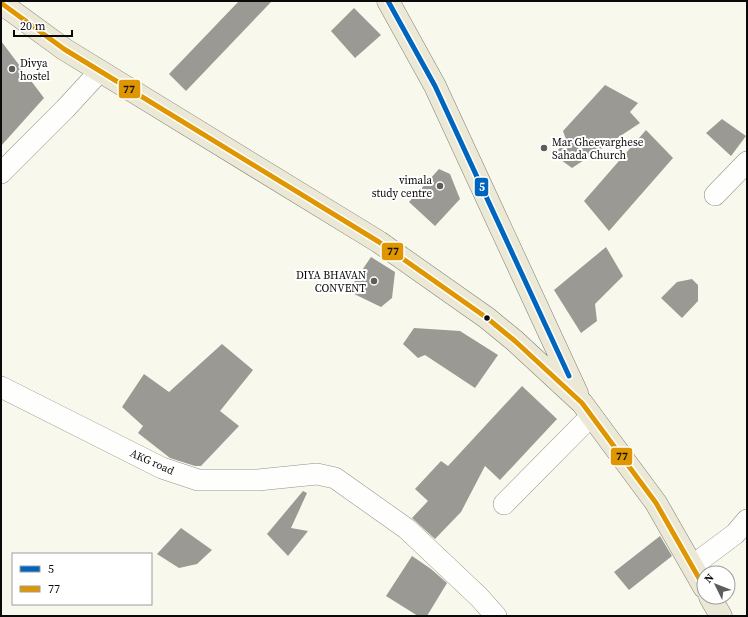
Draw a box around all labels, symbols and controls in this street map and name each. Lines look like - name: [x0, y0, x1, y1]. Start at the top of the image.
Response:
- scale bar: [14, 12, 72, 38]
- text: 20 m: [20, 18, 46, 34]
- place label: Divya hostel: [20, 56, 50, 84]
- marker: Divya hostel: [7, 64, 17, 74]
- line badge: 77: [118, 79, 141, 99]
- text: 77: [123, 82, 135, 97]
- place label: Mar Gheevarghese Sahada Church: [552, 135, 644, 163]
- marker: Mar Gheevarghese Sahada Church: [539, 143, 549, 153]
- place label: vimala study centre: [372, 173, 432, 201]
- line badge: 5: [474, 177, 489, 197]
- text: 5: [479, 180, 485, 195]
- marker: vimala study centre: [435, 181, 445, 191]
- line badge: 77: [381, 242, 404, 261]
- text: 77: [387, 244, 399, 259]
- place label: DIYA BHAVAN CONVENT: [296, 268, 366, 296]
- marker: DIYA BHAVAN CONVENT: [369, 276, 379, 286]
- unlabelled marker: [482, 313, 492, 323]
- street label: AKG road: [128, 446, 177, 479]
- line badge: 77: [610, 447, 633, 466]
- text: 77: [616, 449, 628, 464]
- legend: [12, 553, 152, 605]
- text: 5: [48, 561, 54, 577]
- north arrow: [696, 565, 736, 605]
- text: N: [701, 570, 717, 587]
- text: 77: [48, 581, 60, 597]

